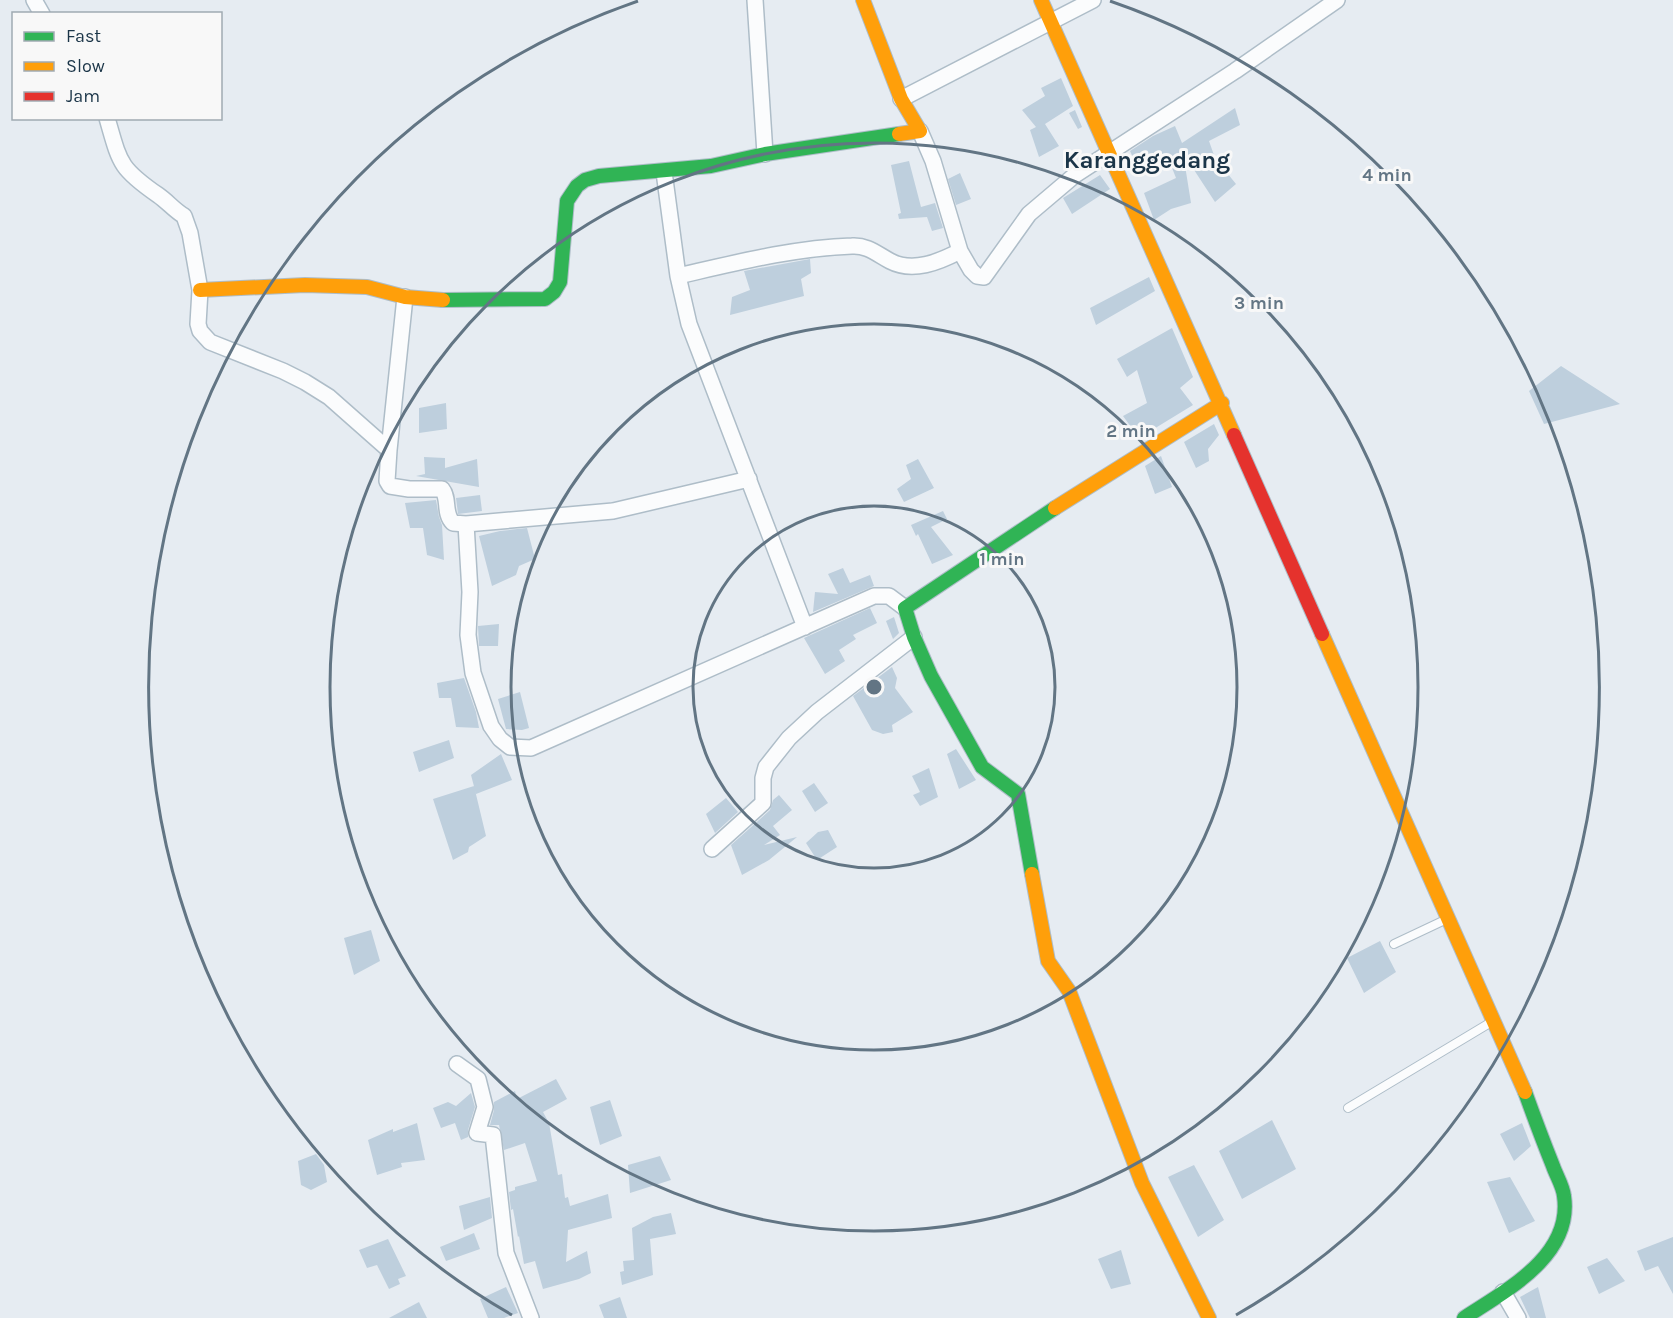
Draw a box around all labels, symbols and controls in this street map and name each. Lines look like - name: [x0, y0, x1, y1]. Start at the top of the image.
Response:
- legend: [12, 12, 222, 120]
- text: Fast: [66, 25, 101, 47]
- text: Slow: [66, 55, 105, 77]
- text: Jam: [66, 85, 100, 107]
- district label: Karanggedang: [1064, 146, 1230, 174]
- text: 4 min: [1362, 164, 1412, 186]
- text: 3 min: [1234, 292, 1284, 314]
- text: 2 min: [1106, 420, 1156, 442]
- text: 1 min: [979, 548, 1025, 570]
- centre of rings: [864, 677, 884, 697]

